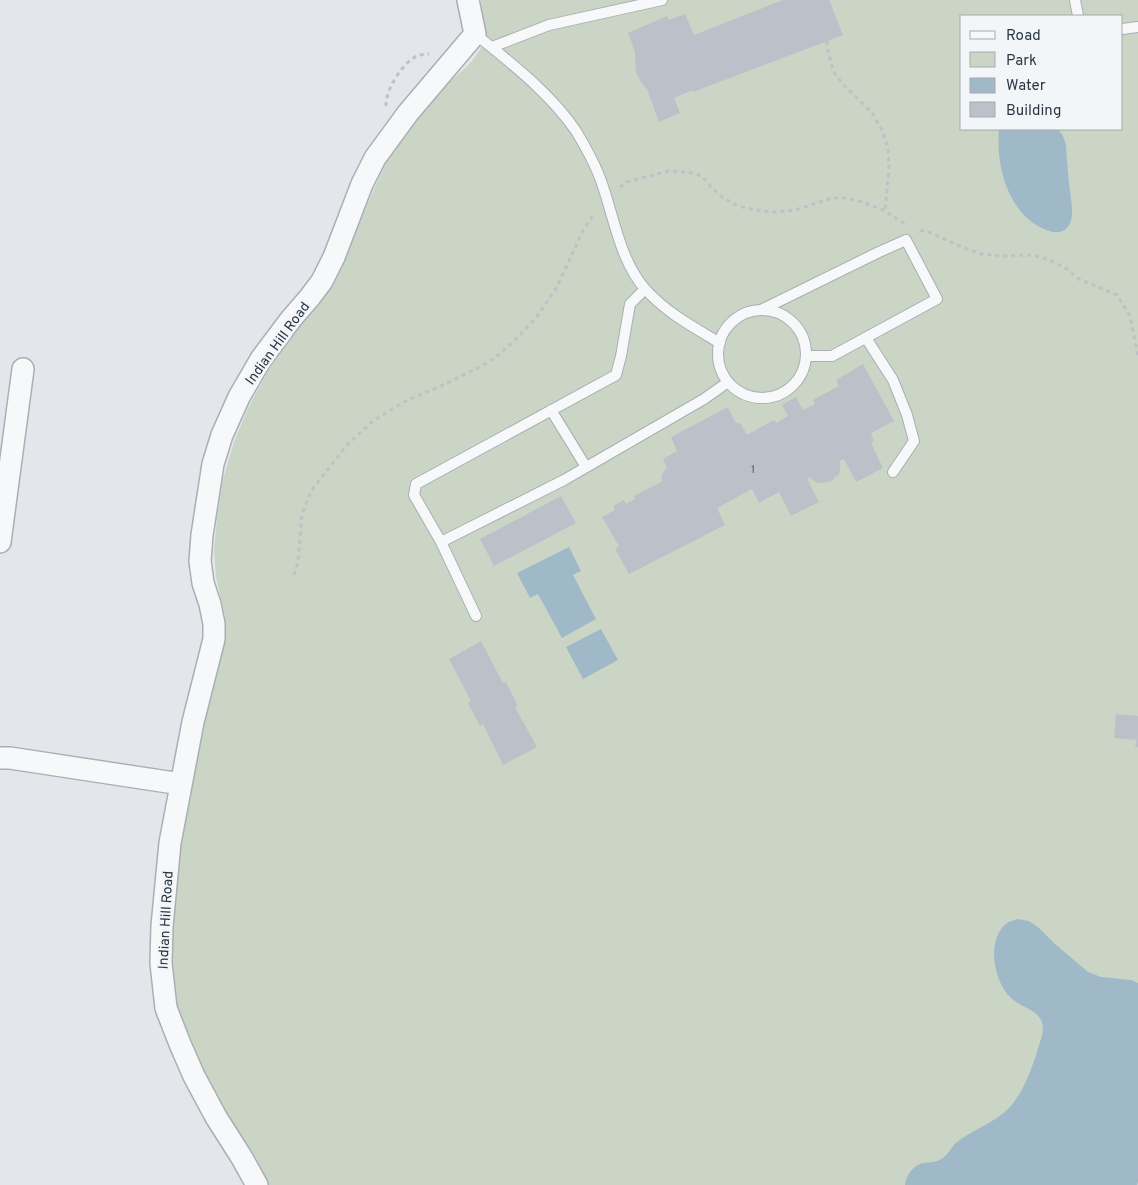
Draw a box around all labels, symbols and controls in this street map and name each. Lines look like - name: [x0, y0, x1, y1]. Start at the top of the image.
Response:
- legend: [960, 15, 1123, 130]
- text: Road: [1006, 27, 1041, 46]
- text: Park: [1006, 52, 1037, 71]
- text: Water: [1006, 77, 1046, 96]
- text: Building: [1006, 102, 1061, 121]
- street label: Indian Hill Road: [242, 299, 314, 389]
- house number: 1: [751, 463, 755, 477]
- street label: Indian Hill Road: [155, 870, 178, 970]

